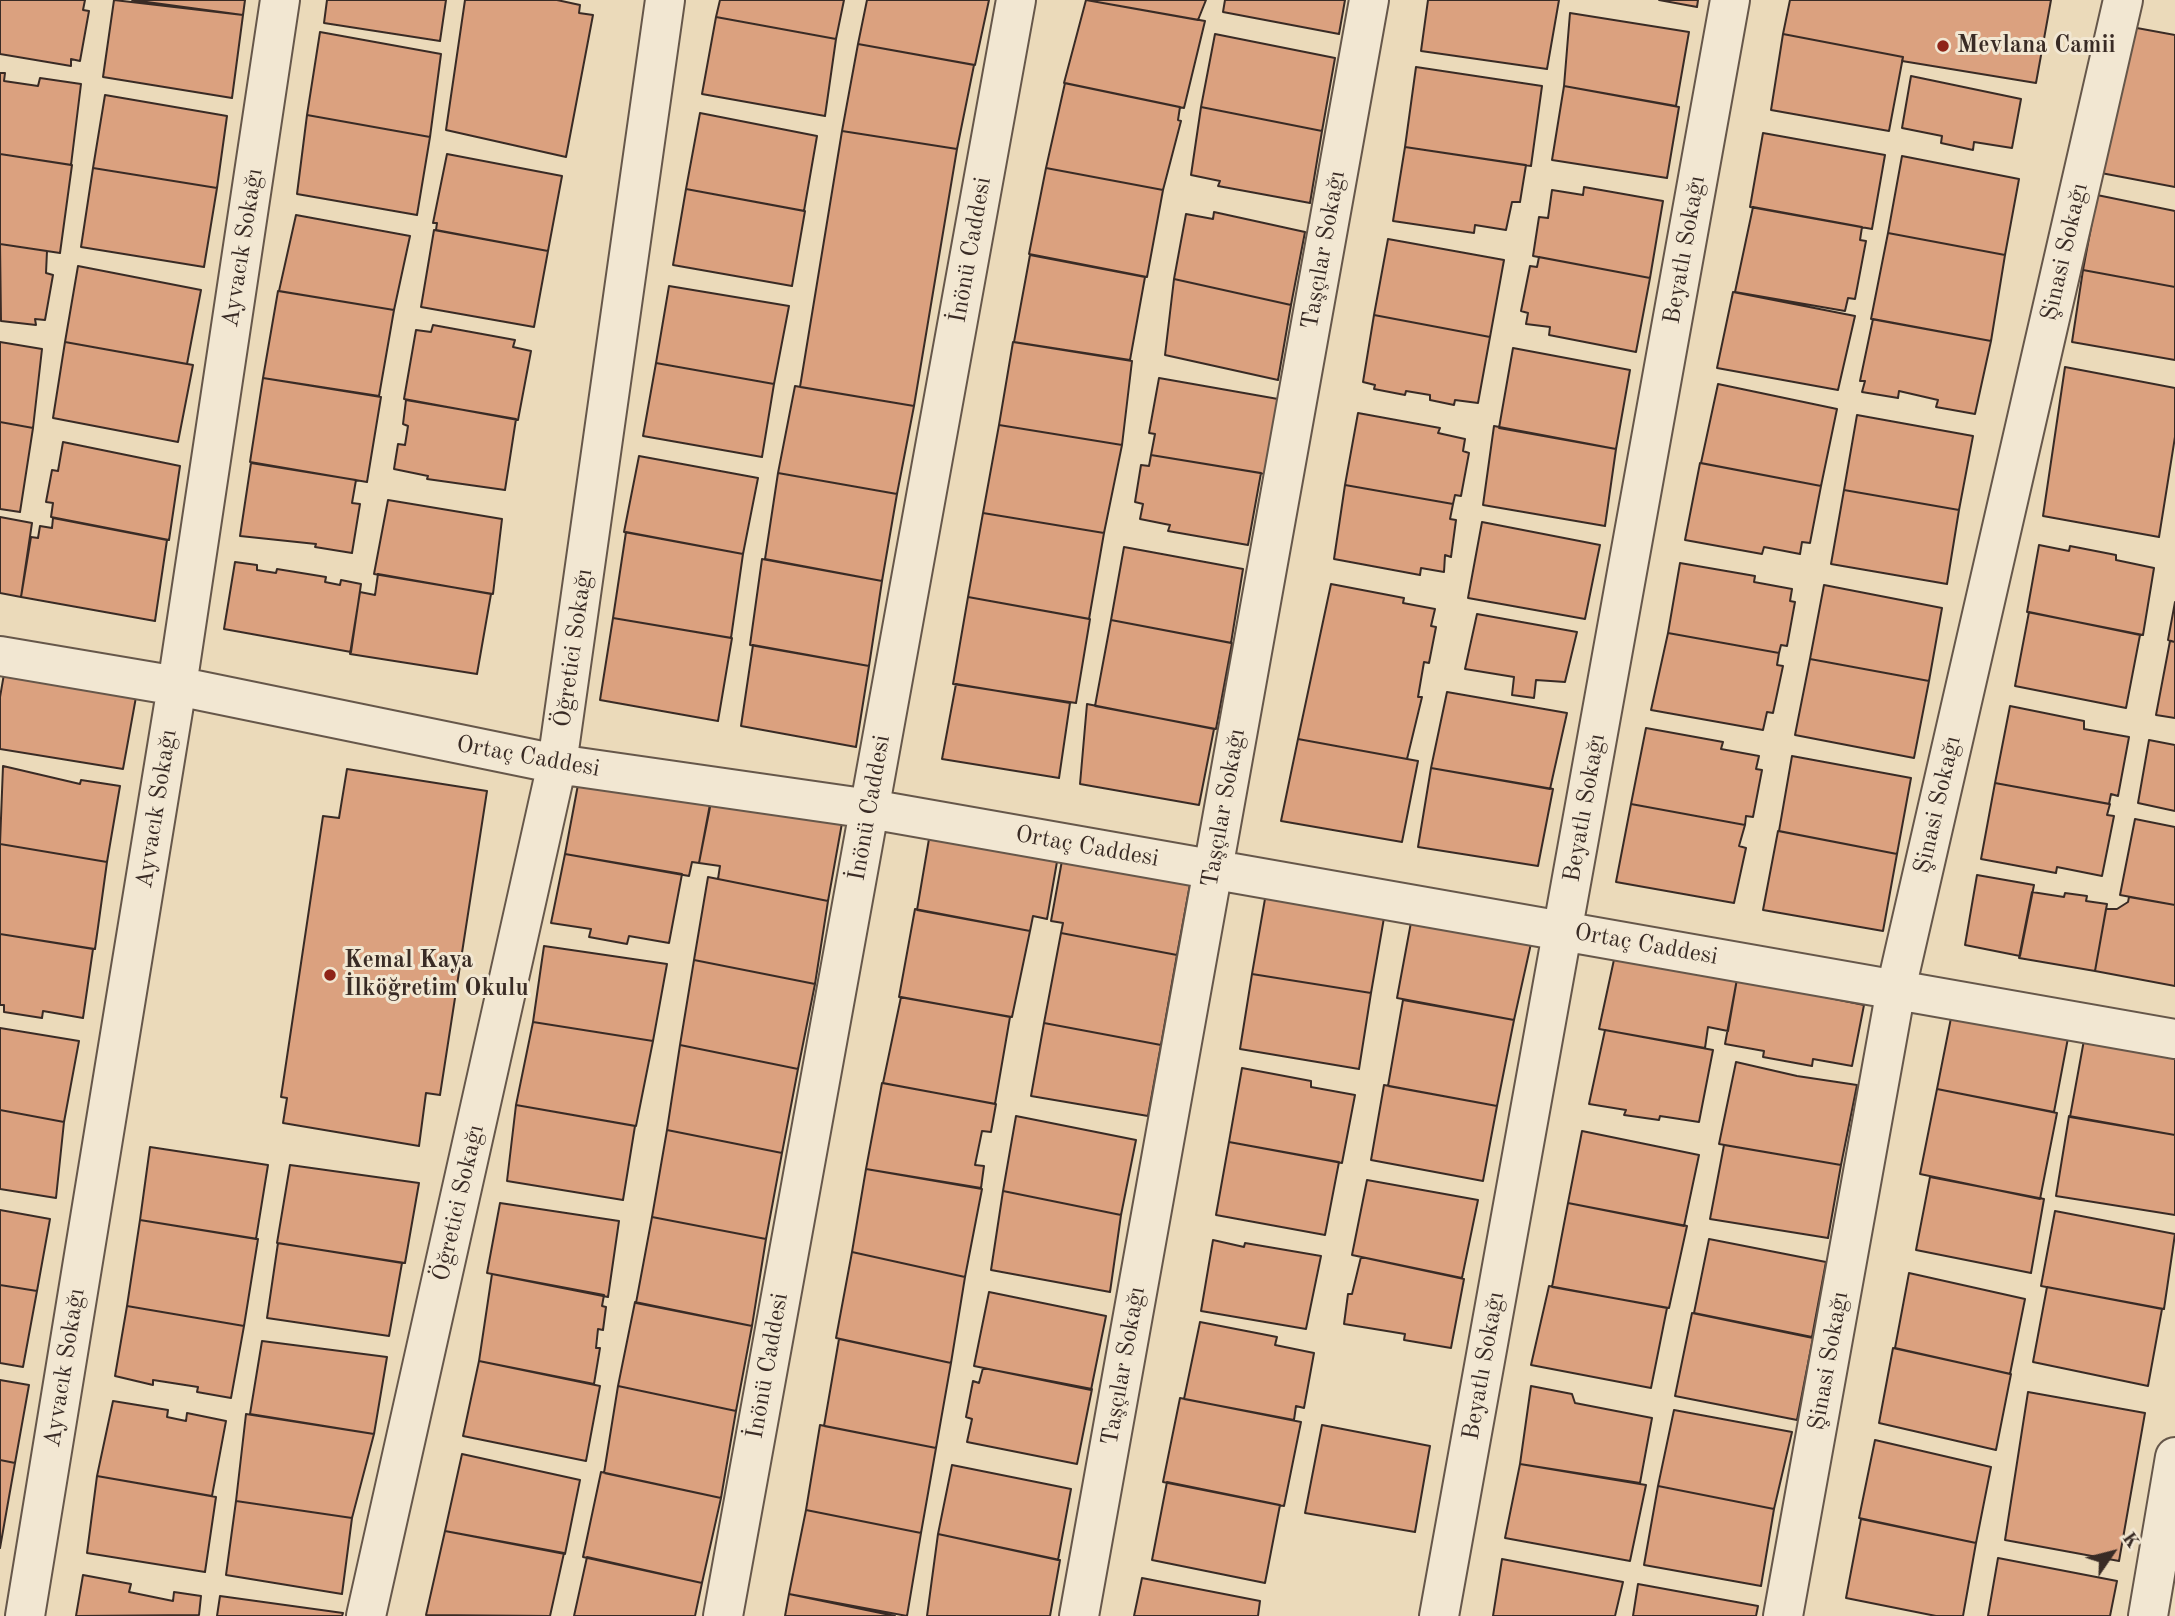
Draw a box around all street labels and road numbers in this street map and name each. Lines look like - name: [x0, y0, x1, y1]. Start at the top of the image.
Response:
- street label: Ayvacık Sokağı: [216, 166, 270, 330]
- street label: Taşçılar Sokağı: [1296, 168, 1352, 332]
- street label: Beyatlı Sokağı: [1658, 174, 1712, 326]
- street label: İnönü Caddesi: [944, 175, 998, 325]
- street label: Şinasi Sokağı: [2035, 180, 2095, 324]
- street label: Öğretici Sokağı: [549, 567, 599, 729]
- street label: Taşçılar Sokağı: [1196, 726, 1252, 890]
- street label: Ayvacık Sokağı: [130, 727, 184, 891]
- street label: Ortaç Caddesi: [454, 730, 602, 784]
- street label: Beyatlı Sokağı: [1558, 732, 1612, 884]
- street label: İnönü Caddesi: [843, 733, 897, 883]
- street label: Şinasi Sokağı: [1908, 733, 1968, 877]
- street label: Ortaç Caddesi: [1013, 820, 1161, 874]
- street label: Ortaç Caddesi: [1572, 918, 1720, 972]
- street label: Öğretici Sokağı: [427, 1122, 491, 1284]
- street label: Taşçılar Sokağı: [1096, 1284, 1152, 1448]
- street label: Ayvacık Sokağı: [38, 1286, 92, 1450]
- street label: Şinasi Sokağı: [1803, 1289, 1855, 1433]
- street label: Beyatlı Sokağı: [1457, 1290, 1511, 1442]
- street label: İnönü Caddesi: [741, 1291, 795, 1441]

